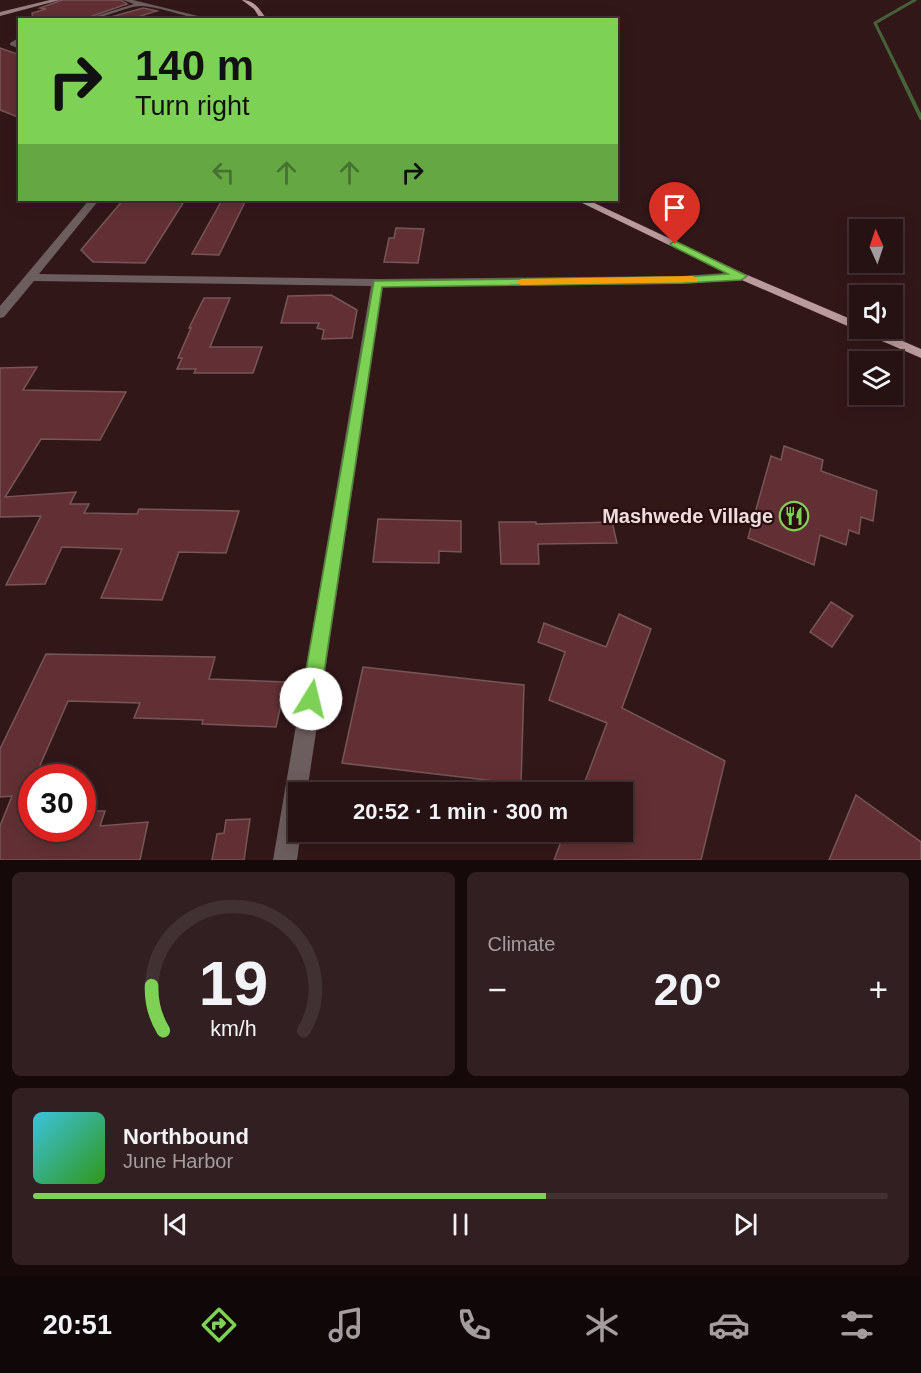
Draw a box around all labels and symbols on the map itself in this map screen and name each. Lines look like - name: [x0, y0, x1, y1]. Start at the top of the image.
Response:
- pin: [649, 182, 700, 244]
- north arrow: [849, 219, 903, 273]
- restaurant icon: Mashwede Village: [778, 500, 810, 532]
- place label: Mashwede Village: [602, 505, 773, 527]
- position arrow: [279, 667, 343, 731]
- speed limit sign: 30: [18, 764, 96, 842]

